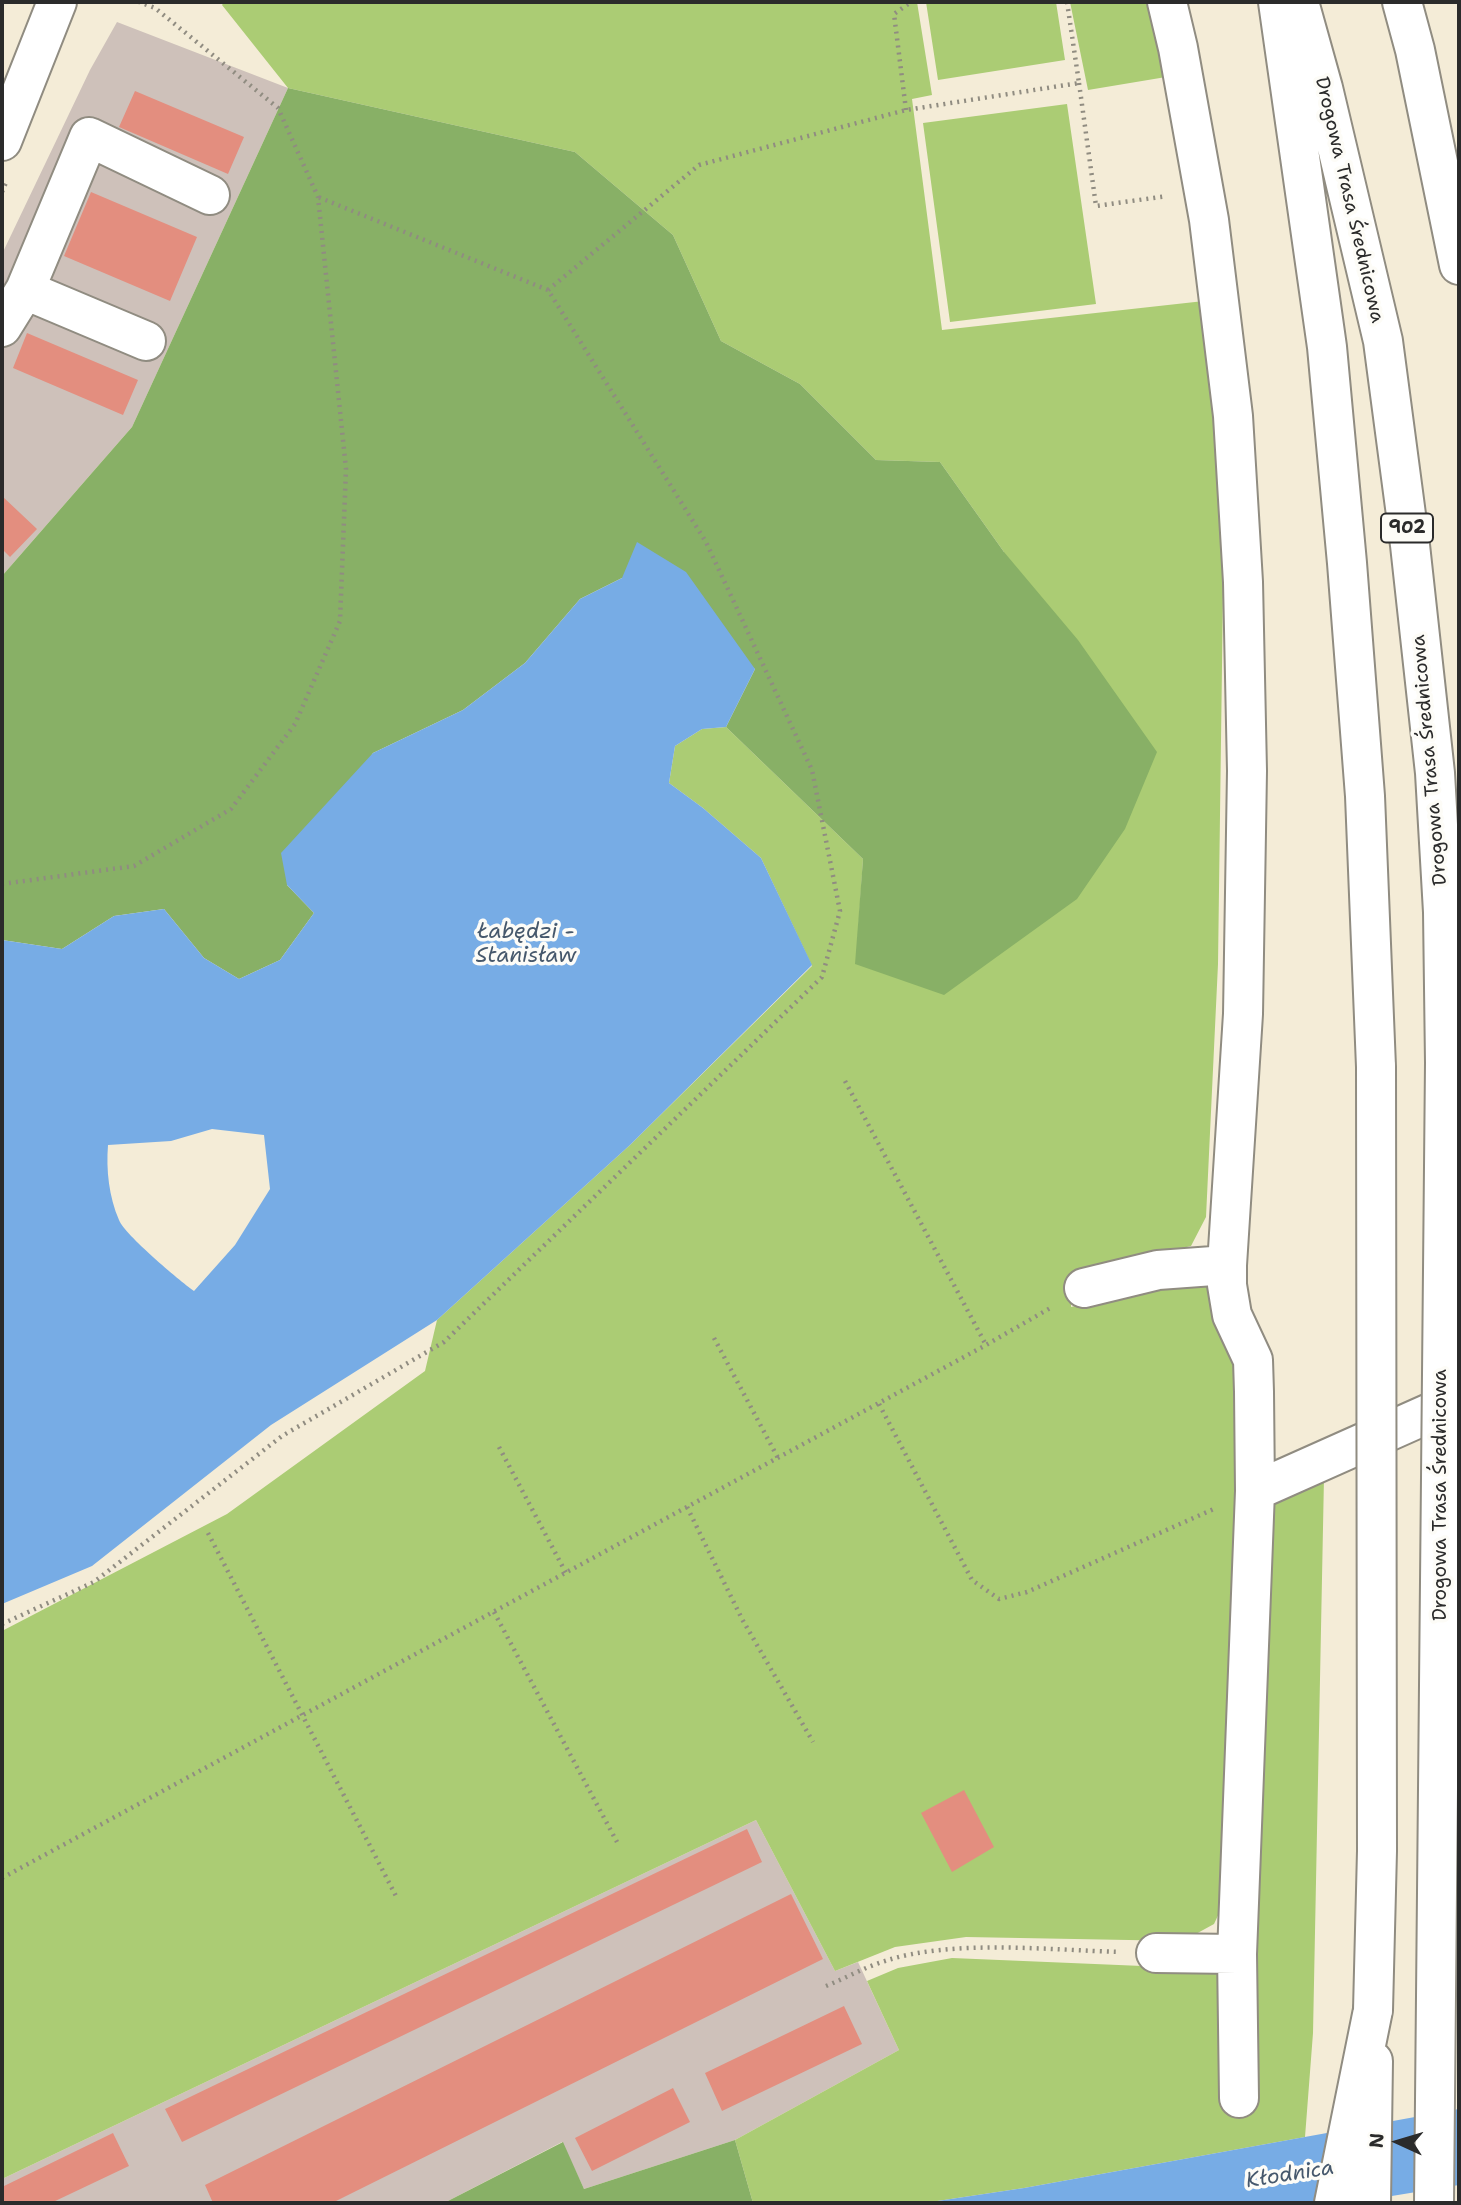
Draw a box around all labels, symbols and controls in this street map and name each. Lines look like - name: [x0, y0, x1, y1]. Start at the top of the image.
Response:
- street label: Drogowa Trasa Średnicowa: [1310, 75, 1388, 325]
- road number: 902: [1381, 514, 1433, 542]
- street label: Drogowa Trasa Średnicowa: [1408, 634, 1452, 886]
- water label: Łabędzi - Stanisław: [476, 920, 576, 970]
- street label: Drogowa Trasa Średnicowa: [1430, 1369, 1452, 1621]
- north arrow: [1363, 2107, 1433, 2177]
- text: N: [1364, 2132, 1390, 2149]
- water label: Kłodnica: [1244, 2156, 1336, 2194]

